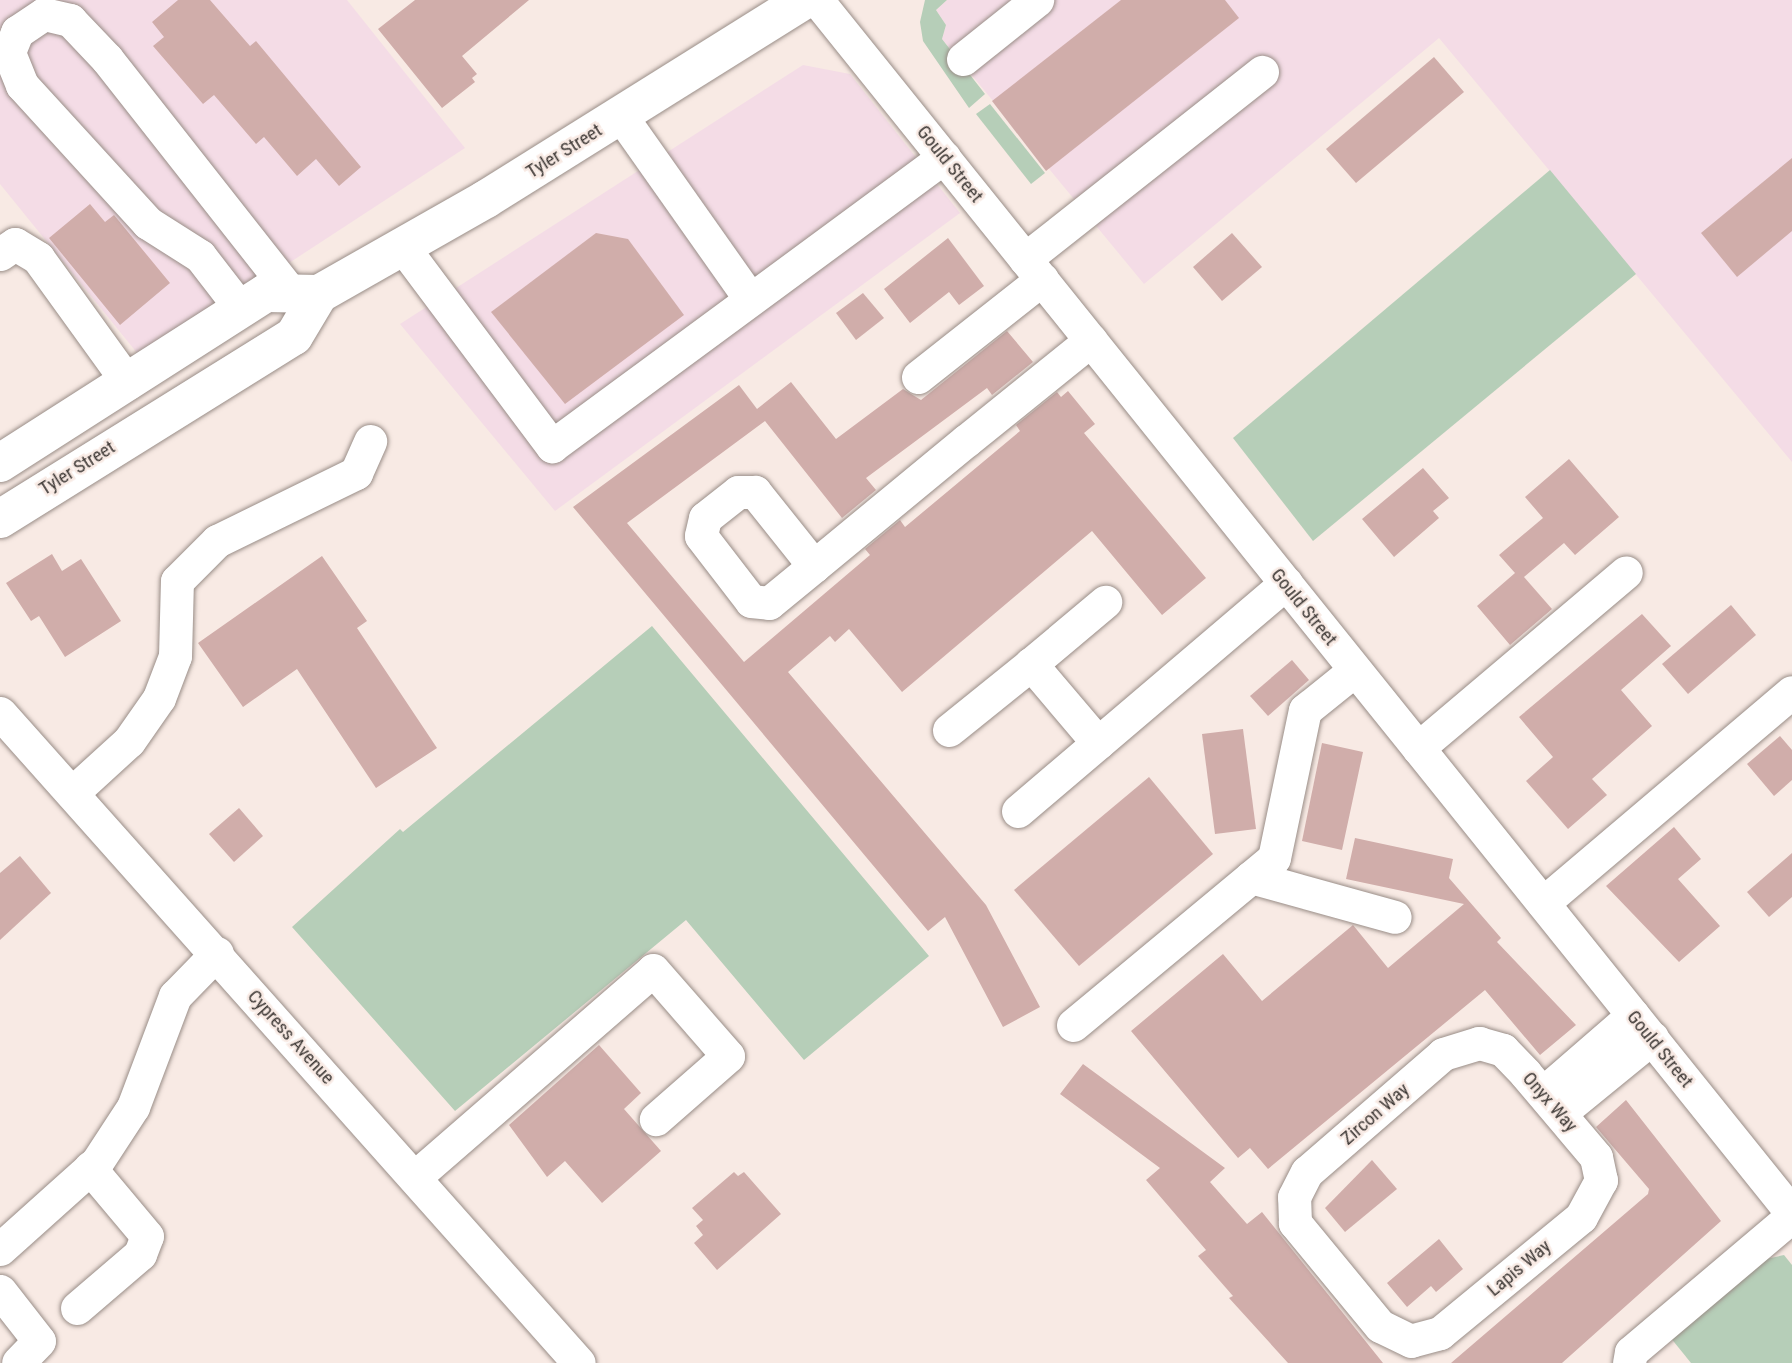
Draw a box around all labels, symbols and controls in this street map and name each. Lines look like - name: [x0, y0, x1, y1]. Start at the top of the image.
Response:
- street label: Tyler Street: [522, 119, 606, 183]
- street label: Gould Street: [912, 121, 988, 207]
- street label: Tyler Street: [35, 436, 119, 500]
- street label: Gould Street: [1266, 564, 1342, 650]
- street label: Cypress Avenue: [243, 985, 339, 1089]
- street label: Gould Street: [1622, 1006, 1698, 1092]
- street label: Onyx Way: [1518, 1067, 1582, 1137]
- street label: Zircon Way: [1336, 1078, 1414, 1150]
- street label: Lapis Way: [1483, 1235, 1555, 1301]

